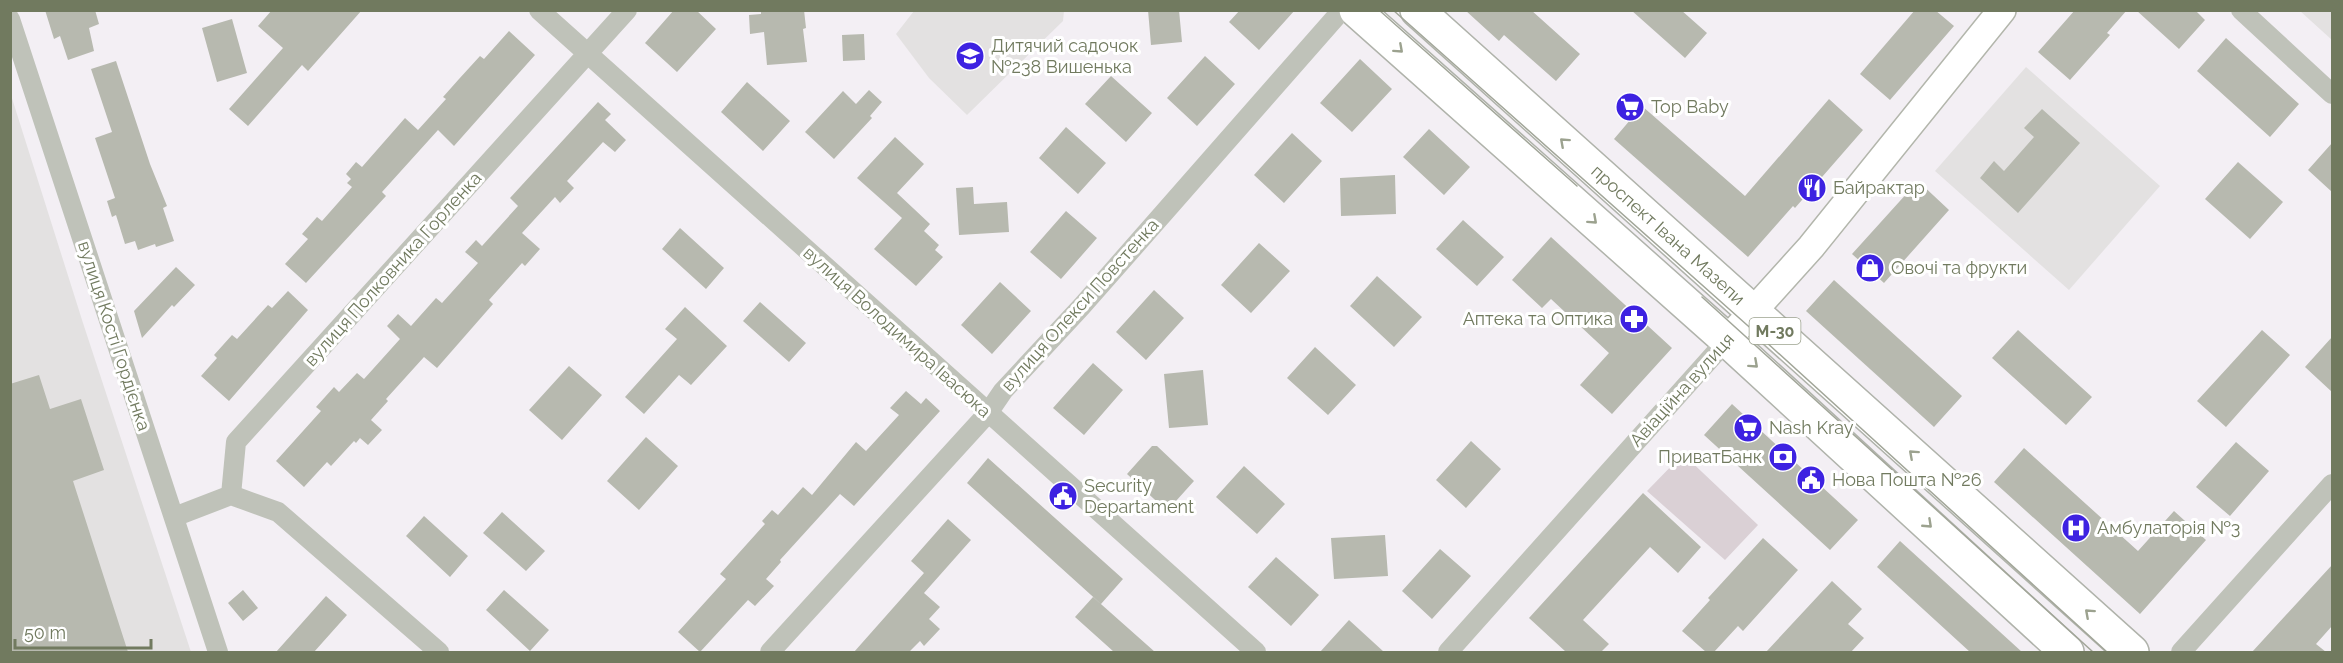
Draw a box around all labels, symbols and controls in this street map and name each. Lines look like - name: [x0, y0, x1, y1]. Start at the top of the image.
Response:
- place label: Дитячий садочок №238 Вишенька: [991, 35, 1138, 77]
- school or university icon: Дитячий садочок №238 Вишенька: [954, 40, 986, 72]
- one-way arrow: [1393, 42, 1403, 53]
- supermarket icon: Top Baby: [1614, 91, 1646, 123]
- place label: Top Baby: [1651, 96, 1729, 117]
- one-way arrow: [1561, 138, 1571, 149]
- street label: проспект Івана Мазепи: [1587, 160, 1749, 309]
- street label: вулиця Полковника Горленка: [300, 167, 485, 370]
- restaurant icon: Байрактар: [1796, 172, 1828, 204]
- place label: Байрактар: [1833, 177, 1925, 198]
- one-way arrow: [1586, 213, 1596, 224]
- street label: вулиця Олекси Повстенка: [997, 214, 1163, 395]
- street label: вулиця Кості Гордієнка: [74, 238, 155, 433]
- street label: вулиця Володимира Івасюка: [799, 242, 995, 421]
- shop icon: Овочі та фрукти: [1854, 252, 1886, 284]
- place label: Овочі та фрукти: [1891, 257, 2027, 278]
- pharmacy icon: Аптека та Оптика: [1618, 303, 1650, 335]
- place label: Аптека та Оптика: [1463, 308, 1613, 329]
- road number: М-30: [1750, 318, 1800, 344]
- street label: Авіаційна вулиця: [1625, 329, 1738, 451]
- one-way arrow: [1747, 357, 1757, 368]
- supermarket icon: Nash Kray: [1732, 412, 1764, 444]
- place label: Nash Kray: [1769, 417, 1854, 438]
- bank icon: ПриватБанк: [1767, 441, 1799, 473]
- place label: ПриватБанк: [1658, 446, 1762, 467]
- one-way arrow: [1909, 450, 1920, 461]
- public building icon: Нова Пошта №26: [1795, 464, 1827, 496]
- place label: Нова Пошта №26: [1832, 469, 1982, 490]
- place label: Security Departament: [1084, 475, 1194, 517]
- public building icon: Security Departament: [1047, 480, 1079, 512]
- hospital icon: Амбулаторія №3: [2060, 512, 2092, 544]
- one-way arrow: [1921, 517, 1932, 528]
- place label: Амбулаторія №3: [2097, 517, 2240, 538]
- one-way arrow: [2085, 609, 2095, 620]
- scale bar: [15, 612, 152, 650]
- text: 50 m: [24, 622, 66, 643]

